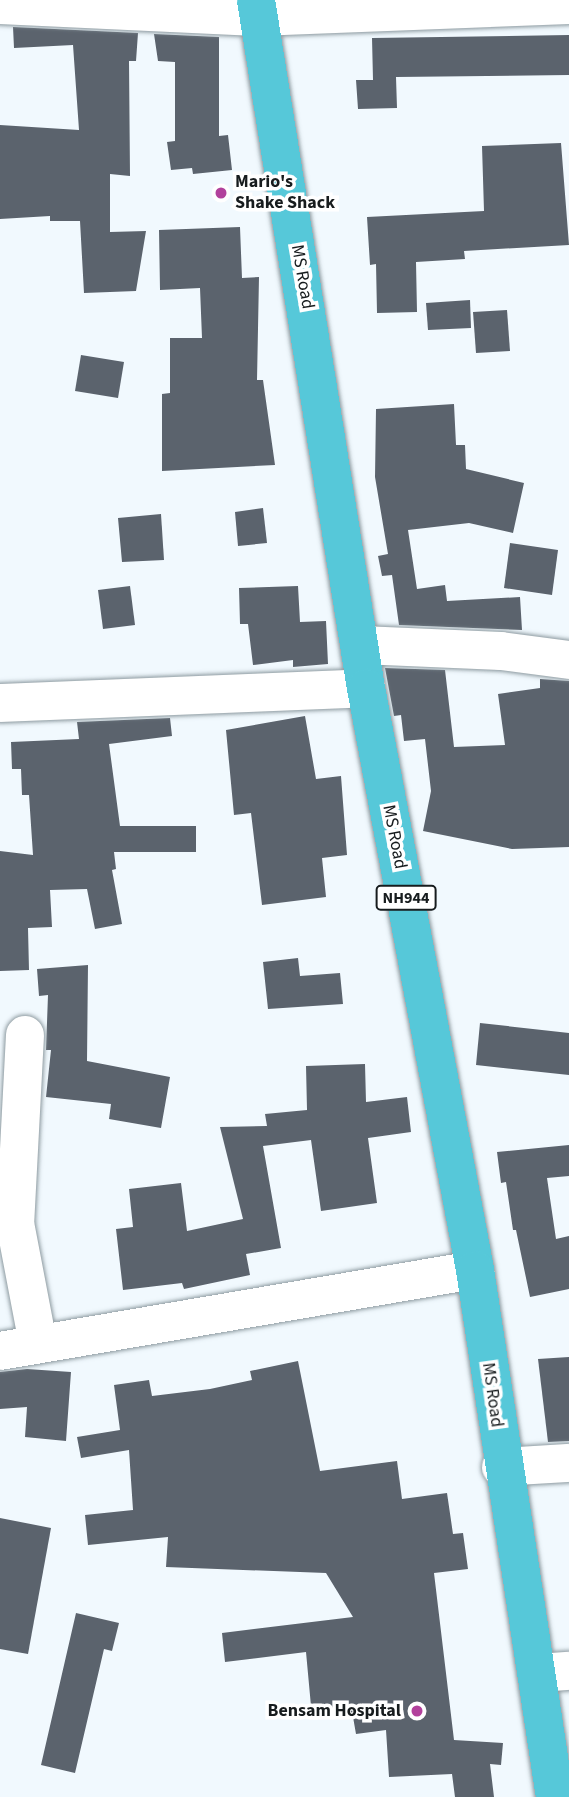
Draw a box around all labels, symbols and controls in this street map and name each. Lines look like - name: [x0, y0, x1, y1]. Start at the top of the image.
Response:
- place label: Mario's Shake Shack: [235, 172, 335, 214]
- marker: Mario's Shake Shack: [213, 185, 229, 201]
- street label: MS Road: [286, 243, 318, 311]
- street label: MS Road: [377, 803, 411, 871]
- road number: NH944: [374, 885, 438, 910]
- street label: MS Road: [477, 1361, 507, 1429]
- place label: Bensam Hospital: [268, 1700, 401, 1722]
- marker: Bensam Hospital: [407, 1701, 427, 1721]

